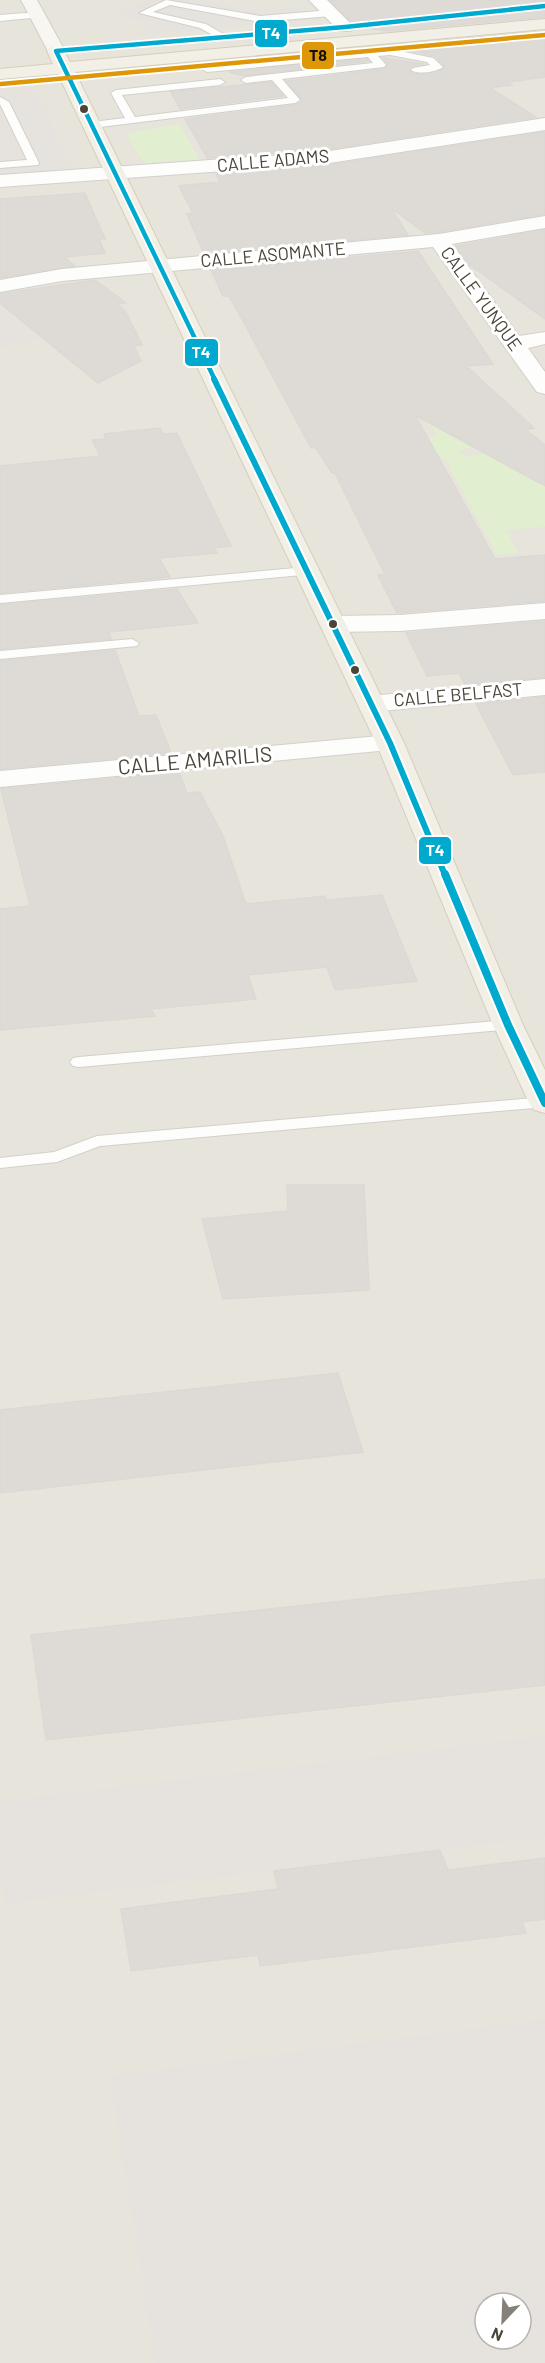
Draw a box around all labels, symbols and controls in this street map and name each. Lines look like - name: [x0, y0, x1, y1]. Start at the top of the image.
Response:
- line badge: T4: [254, 19, 288, 48]
- text: T4: [261, 23, 281, 42]
- line badge: T8: [301, 41, 335, 70]
- text: T8: [309, 45, 327, 64]
- unlabelled marker: [78, 103, 90, 115]
- street label: CALLE ADAMS: [216, 144, 330, 176]
- street label: CALLE ASOMANTE: [199, 237, 347, 271]
- street label: CALLE YUNQUE: [437, 242, 527, 355]
- line badge: T4: [184, 338, 219, 367]
- text: T4: [191, 342, 211, 361]
- unlabelled marker: [327, 618, 339, 630]
- unlabelled marker: [349, 664, 361, 676]
- street label: CALLE BELFAST: [393, 677, 523, 711]
- street label: CALLE AMARILIS: [117, 740, 273, 779]
- line badge: T4: [418, 836, 452, 865]
- text: T4: [425, 840, 445, 859]
- north arrow: [473, 2291, 533, 2351]
- text: N: [488, 2324, 506, 2346]

